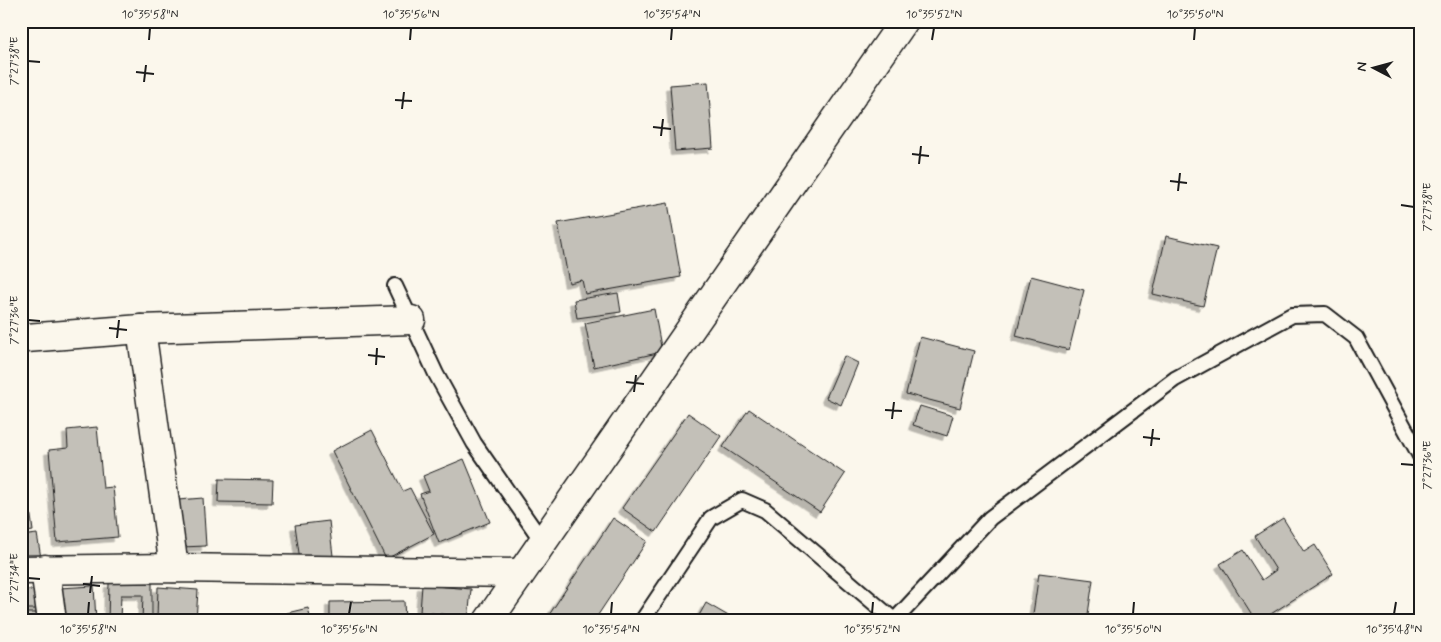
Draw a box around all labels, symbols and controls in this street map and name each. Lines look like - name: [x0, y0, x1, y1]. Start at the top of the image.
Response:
- text: 10°35'58"N: [122, 7, 178, 23]
- text: 10°35'56"N: [383, 7, 439, 23]
- text: 10°35'54"N: [643, 7, 701, 23]
- text: 10°35'52"N: [906, 7, 962, 23]
- text: 10°35'50"N: [1166, 7, 1224, 23]
- text: 7°27'38"E: [7, 36, 23, 86]
- north arrow: [1348, 42, 1398, 92]
- text: N: [1353, 61, 1372, 72]
- text: 7°27'38"E: [1420, 182, 1436, 232]
- text: 7°27'36"E: [7, 295, 23, 345]
- text: 7°27'36"E: [1420, 440, 1436, 490]
- text: 7°27'34"E: [7, 553, 23, 603]
- text: 10°35'58"N: [60, 622, 116, 638]
- text: 10°35'56"N: [321, 622, 377, 638]
- text: 10°35'54"N: [582, 622, 640, 638]
- text: 10°35'52"N: [844, 622, 900, 638]
- text: 10°35'50"N: [1104, 622, 1162, 638]
- text: 10°35'48"N: [1366, 622, 1422, 638]

